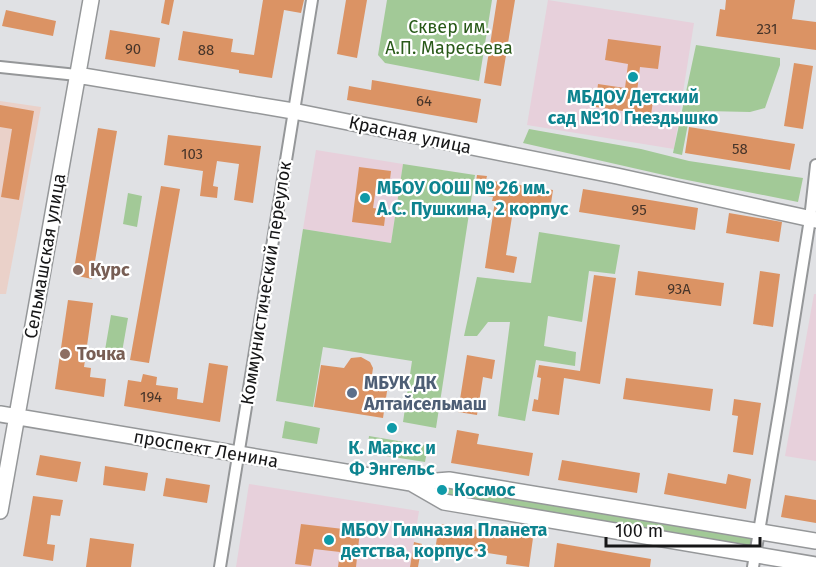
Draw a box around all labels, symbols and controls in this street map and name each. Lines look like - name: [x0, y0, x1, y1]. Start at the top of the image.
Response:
- park label: Сквер им. А.П. Маресьева: [385, 16, 513, 59]
- house number: 231: [757, 20, 777, 38]
- house number: 90: [125, 40, 141, 58]
- house number: 88: [198, 41, 214, 59]
- marker: МБДОУ Детский сад №10 Гнездышко: [626, 70, 640, 84]
- place label: МБДОУ Детский сад №10 Гнездышко: [548, 86, 718, 129]
- house number: 64: [416, 92, 432, 110]
- street label: Красная улица: [347, 111, 473, 159]
- house number: 58: [732, 140, 748, 158]
- house number: 103: [181, 145, 203, 163]
- street label: Коммунистический переулок: [236, 159, 296, 407]
- street label: Сельмашская улица: [20, 172, 70, 340]
- place label: МБОУ ООШ № 26 им. А.С. Пушкина, 2 корпус: [376, 177, 569, 220]
- marker: МБОУ ООШ № 26 им. А.С. Пушкина, 2 корпус: [358, 191, 372, 205]
- house number: 95: [631, 201, 647, 219]
- place label: Курс: [90, 259, 130, 281]
- marker: Курс: [71, 263, 85, 277]
- house number: 93А: [667, 280, 691, 298]
- place label: Точка: [77, 343, 126, 365]
- marker: Точка: [58, 347, 72, 361]
- place label: МБУК ДК Алтайсельмаш: [363, 372, 487, 415]
- marker: МБУК ДК Алтайсельмаш: [345, 386, 359, 400]
- house number: 194: [140, 388, 162, 406]
- marker: К. Маркс и Ф Энгельс: [385, 421, 399, 435]
- street label: проспект Ленина: [132, 425, 280, 473]
- place label: К. Маркс и Ф Энгельс: [348, 437, 436, 480]
- place label: Космос: [454, 479, 516, 501]
- marker: Космос: [435, 483, 449, 497]
- scale bar: [606, 510, 760, 548]
- place label: МБОУ Гимназия Планета детства, корпус 3: [341, 519, 547, 562]
- text: 100 m: [615, 520, 663, 542]
- marker: МБОУ Гимназия Планета детства, корпус 3: [322, 533, 336, 547]

